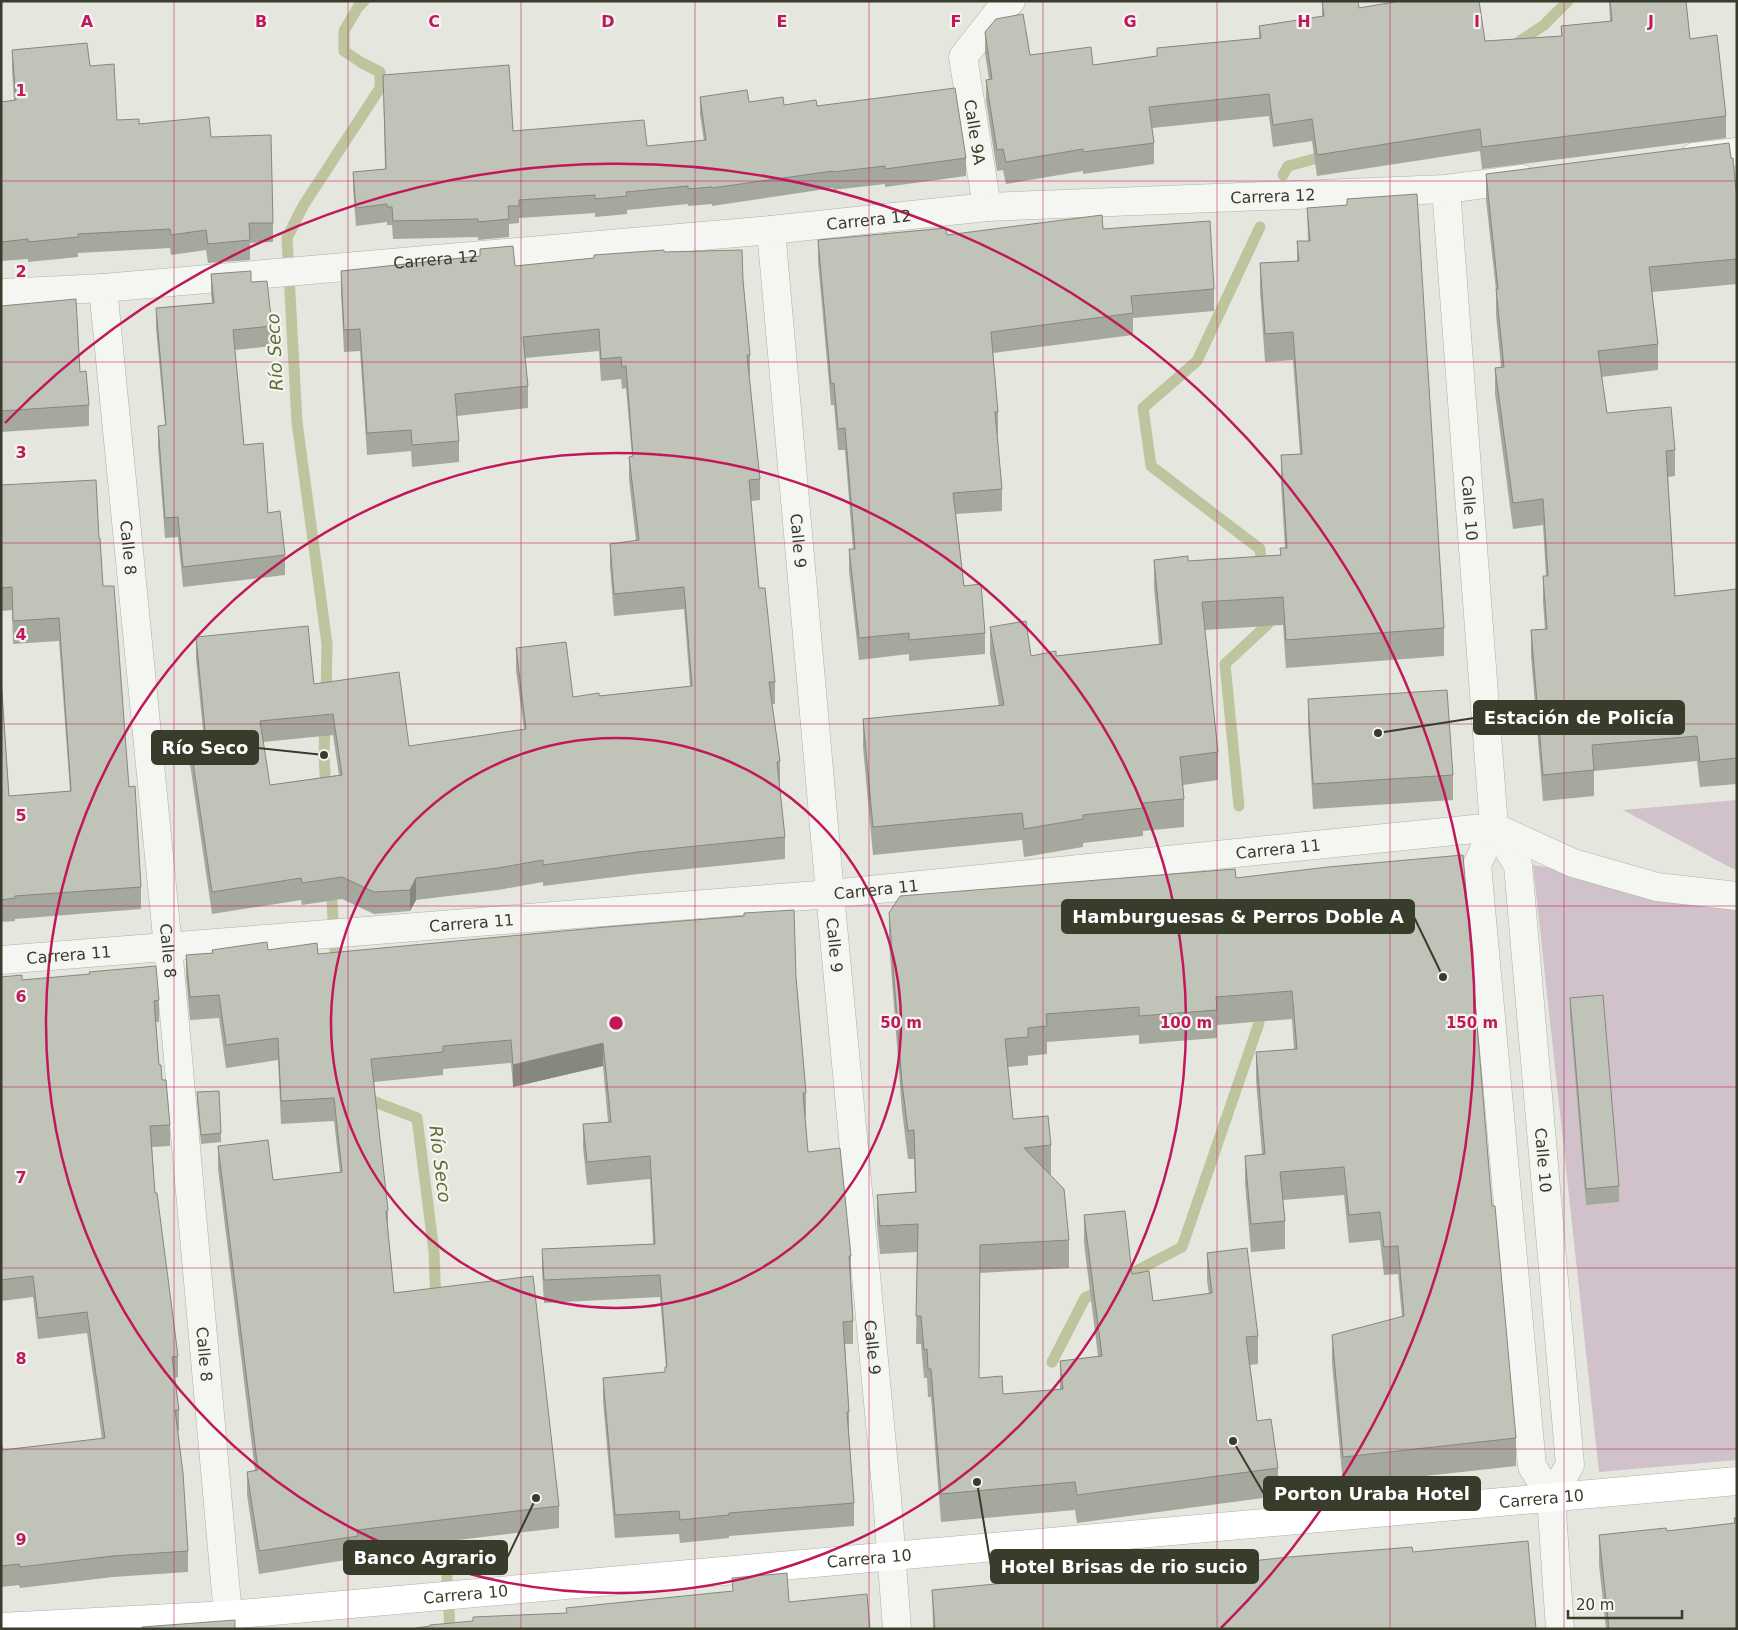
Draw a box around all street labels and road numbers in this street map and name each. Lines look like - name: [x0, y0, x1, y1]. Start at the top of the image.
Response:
- street label: Calle 9A: [960, 98, 989, 166]
- street label: Carrera 12: [1230, 185, 1316, 207]
- street label: Carrera 12: [825, 206, 912, 234]
- street label: Carrera 12: [392, 246, 479, 273]
- street label: Calle 10: [1458, 475, 1481, 541]
- street label: Calle 9: [786, 513, 810, 569]
- street label: Calle 8: [116, 519, 140, 576]
- street label: Carrera 11: [1235, 836, 1321, 863]
- street label: Carrera 11: [833, 876, 920, 904]
- street label: Carrera 11: [428, 910, 515, 936]
- street label: Calle 9: [822, 917, 846, 973]
- street label: Calle 8: [156, 923, 180, 979]
- street label: Carrera 11: [26, 942, 112, 968]
- street label: Calle 10: [1531, 1127, 1555, 1193]
- street label: Calle 9: [860, 1319, 884, 1376]
- street label: Calle 8: [192, 1326, 216, 1382]
- street label: Carrera 10: [1498, 1486, 1585, 1512]
- street label: Carrera 10: [826, 1545, 912, 1572]
- street label: Carrera 10: [423, 1581, 509, 1608]

